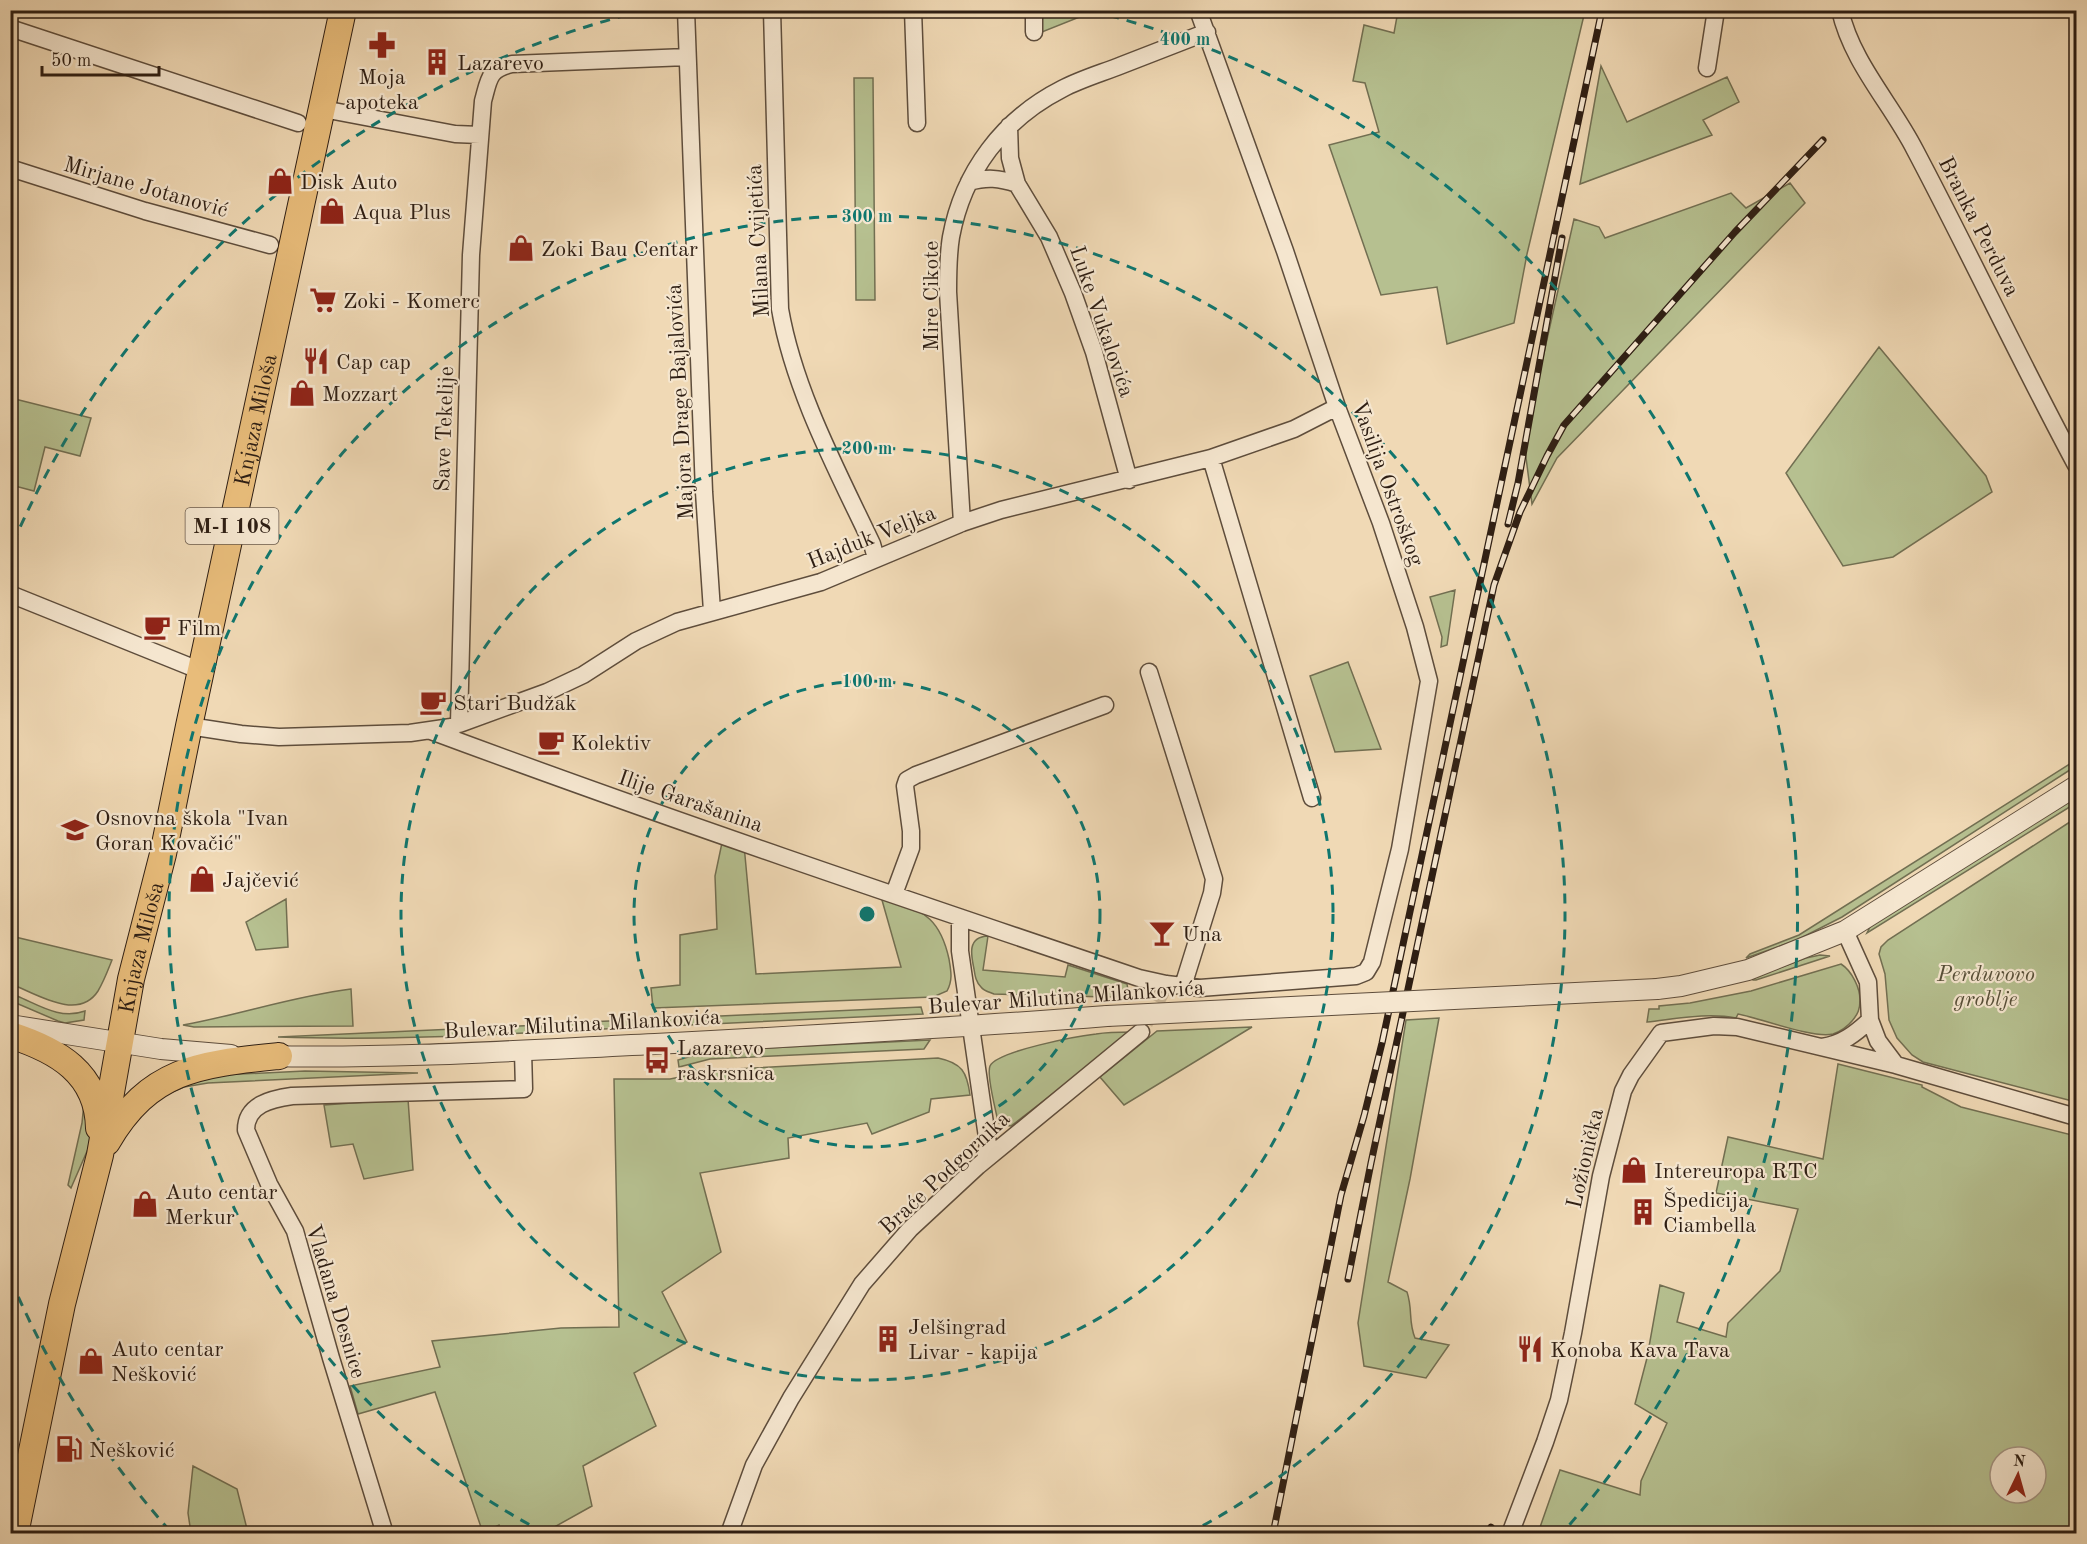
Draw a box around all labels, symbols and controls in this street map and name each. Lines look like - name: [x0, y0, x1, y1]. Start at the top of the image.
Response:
- pharmacy icon: Moja apoteka: [367, 30, 397, 60]
- text: 400 m: [1160, 31, 1210, 49]
- scale bar: [42, 39, 159, 77]
- building icon: Lazarevo: [422, 47, 452, 77]
- text: 50 m: [51, 52, 91, 70]
- place label: Lazarevo: [457, 53, 544, 75]
- place label: Moja apoteka: [345, 67, 419, 114]
- street label: Mirjane Jotanović: [61, 154, 230, 222]
- street label: Branka Perduva: [1934, 154, 2023, 300]
- street label: Milana Cvijetića: [744, 163, 774, 318]
- shop icon: Disk Auto: [265, 166, 295, 196]
- place label: Disk Auto: [300, 172, 397, 194]
- shop icon: Aqua Plus: [317, 196, 347, 226]
- place label: Aqua Plus: [352, 202, 451, 224]
- text: 300 m: [842, 208, 892, 226]
- shop icon: Zoki Bau Centar: [506, 233, 536, 263]
- place label: Zoki Bau Centar: [541, 239, 698, 261]
- street label: Mire Cikote: [921, 241, 943, 351]
- street label: Luke Vukalovića: [1065, 243, 1137, 400]
- street label: Majora Drage Bajalovića: [664, 283, 698, 521]
- supermarket icon: Zoki - Komerc: [308, 285, 338, 315]
- place label: Zoki - Komerc: [343, 291, 480, 313]
- restaurant icon: Cap cap: [301, 346, 331, 376]
- street label: Knjaza Miloša: [232, 352, 282, 489]
- place label: Cap cap: [336, 352, 411, 374]
- street label: Save Tekelije: [432, 366, 458, 492]
- shop icon: Mozzart: [287, 378, 317, 408]
- place label: Mozzart: [322, 384, 398, 406]
- street label: Vasilija Ostroškog: [1347, 398, 1427, 569]
- text: 200 m: [842, 440, 892, 458]
- street label: Hajduk Veljka: [804, 502, 939, 574]
- road number: M-I 108: [186, 508, 278, 544]
- cafe icon: Film: [142, 612, 172, 642]
- place label: Film: [177, 618, 221, 640]
- text: 100 m: [842, 673, 892, 691]
- cafe icon: Stari Budžak: [418, 687, 448, 717]
- place label: Stari Budžak: [453, 693, 577, 715]
- cafe icon: Kolektiv: [536, 727, 566, 757]
- place label: Kolektiv: [571, 733, 652, 755]
- street label: Ilije Garašanina: [615, 767, 766, 837]
- place label: Osnovna škola "Ivan Goran Kovačić": [95, 808, 288, 855]
- school or university icon: Osnovna škola "Ivan Goran Kovačić": [60, 815, 90, 845]
- shop icon: Jajčević: [187, 864, 217, 894]
- place label: Jajčević: [222, 870, 299, 892]
- street label: Knjaza Miloša: [116, 880, 168, 1015]
- centre of rings: [857, 904, 877, 924]
- bar icon: Una: [1147, 918, 1177, 948]
- place label: Una: [1182, 924, 1222, 946]
- park label: Perduvovo groblje: [1936, 964, 2035, 1011]
- street label: Bulevar Milutina Milankovića: [927, 977, 1205, 1019]
- street label: Bulevar Milutina Milankovića: [443, 1007, 721, 1043]
- place label: Lazarevo raskrsnica: [677, 1038, 775, 1085]
- bus stop icon: Lazarevo raskrsnica: [642, 1045, 672, 1075]
- street label: Ložionička: [1564, 1106, 1608, 1211]
- street label: Braće Podgornika: [876, 1108, 1015, 1239]
- shop icon: Intereuropa RTC: [1619, 1155, 1649, 1185]
- place label: Intereuropa RTC: [1654, 1161, 1818, 1183]
- place label: Auto centar Merkur: [165, 1182, 278, 1229]
- place label: Špedicija Ciambella: [1663, 1187, 1756, 1237]
- shop icon: Auto centar Merkur: [130, 1189, 160, 1219]
- building icon: Špedicija Ciambella: [1628, 1197, 1658, 1227]
- street label: Vladana Desnice: [301, 1222, 369, 1381]
- place label: Jelšingrad Livar - kapija: [908, 1317, 1038, 1364]
- building icon: Jelšingrad Livar - kapija: [873, 1324, 903, 1354]
- restaurant icon: Konoba Kava Tava: [1515, 1334, 1545, 1364]
- place label: Auto centar Nešković: [111, 1339, 224, 1386]
- place label: Konoba Kava Tava: [1550, 1340, 1730, 1362]
- shop icon: Auto centar Nešković: [76, 1346, 106, 1376]
- fuel station icon: Nešković: [54, 1434, 84, 1464]
- place label: Nešković: [89, 1440, 174, 1462]
- north arrow: [1988, 1445, 2048, 1505]
- text: N: [2012, 1454, 2027, 1471]

